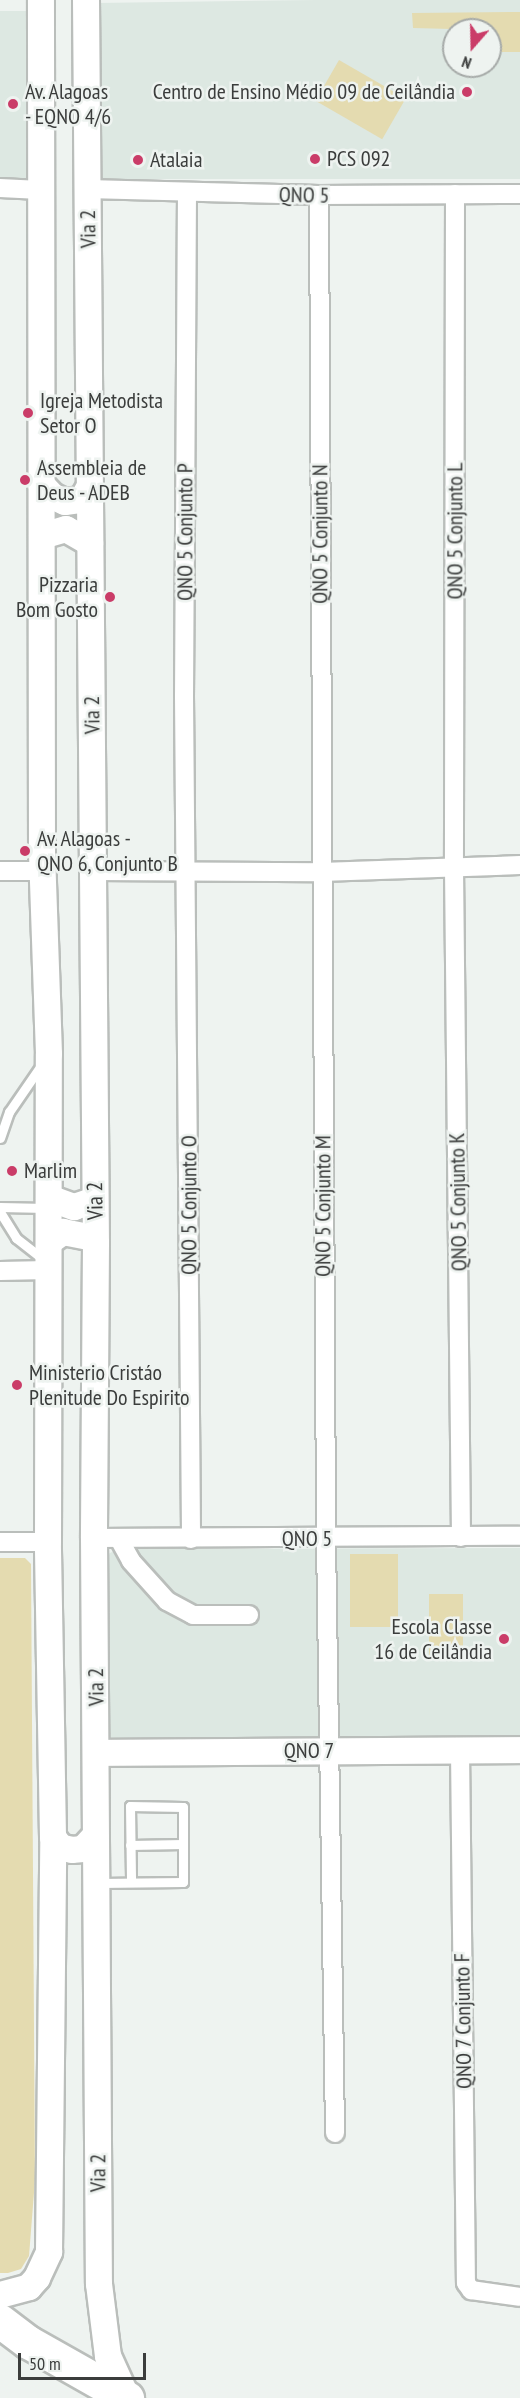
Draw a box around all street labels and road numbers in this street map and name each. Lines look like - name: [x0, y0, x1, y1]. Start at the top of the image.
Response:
- street label: QNO 5: [278, 181, 330, 209]
- street label: Via 2: [74, 210, 102, 248]
- street label: QNO 5 Conjunto P: [172, 463, 198, 601]
- street label: QNO 5 Conjunto L: [442, 463, 468, 599]
- street label: QNO 5 Conjunto N: [307, 464, 333, 604]
- street label: Via 2: [78, 696, 106, 734]
- street label: QNO 5 Conjunto K: [444, 1132, 472, 1272]
- street label: QNO 5 Conjunto O: [176, 1135, 202, 1275]
- street label: QNO 5 Conjunto M: [310, 1135, 336, 1277]
- street label: Via 2: [81, 1182, 109, 1220]
- street label: QNO 5: [282, 1526, 332, 1552]
- street label: Via 2: [82, 1668, 110, 1706]
- street label: QNO 7: [284, 1738, 334, 1764]
- street label: QNO 7 Conjunto F: [449, 1952, 477, 2090]
- street label: Via 2: [85, 2154, 111, 2192]

